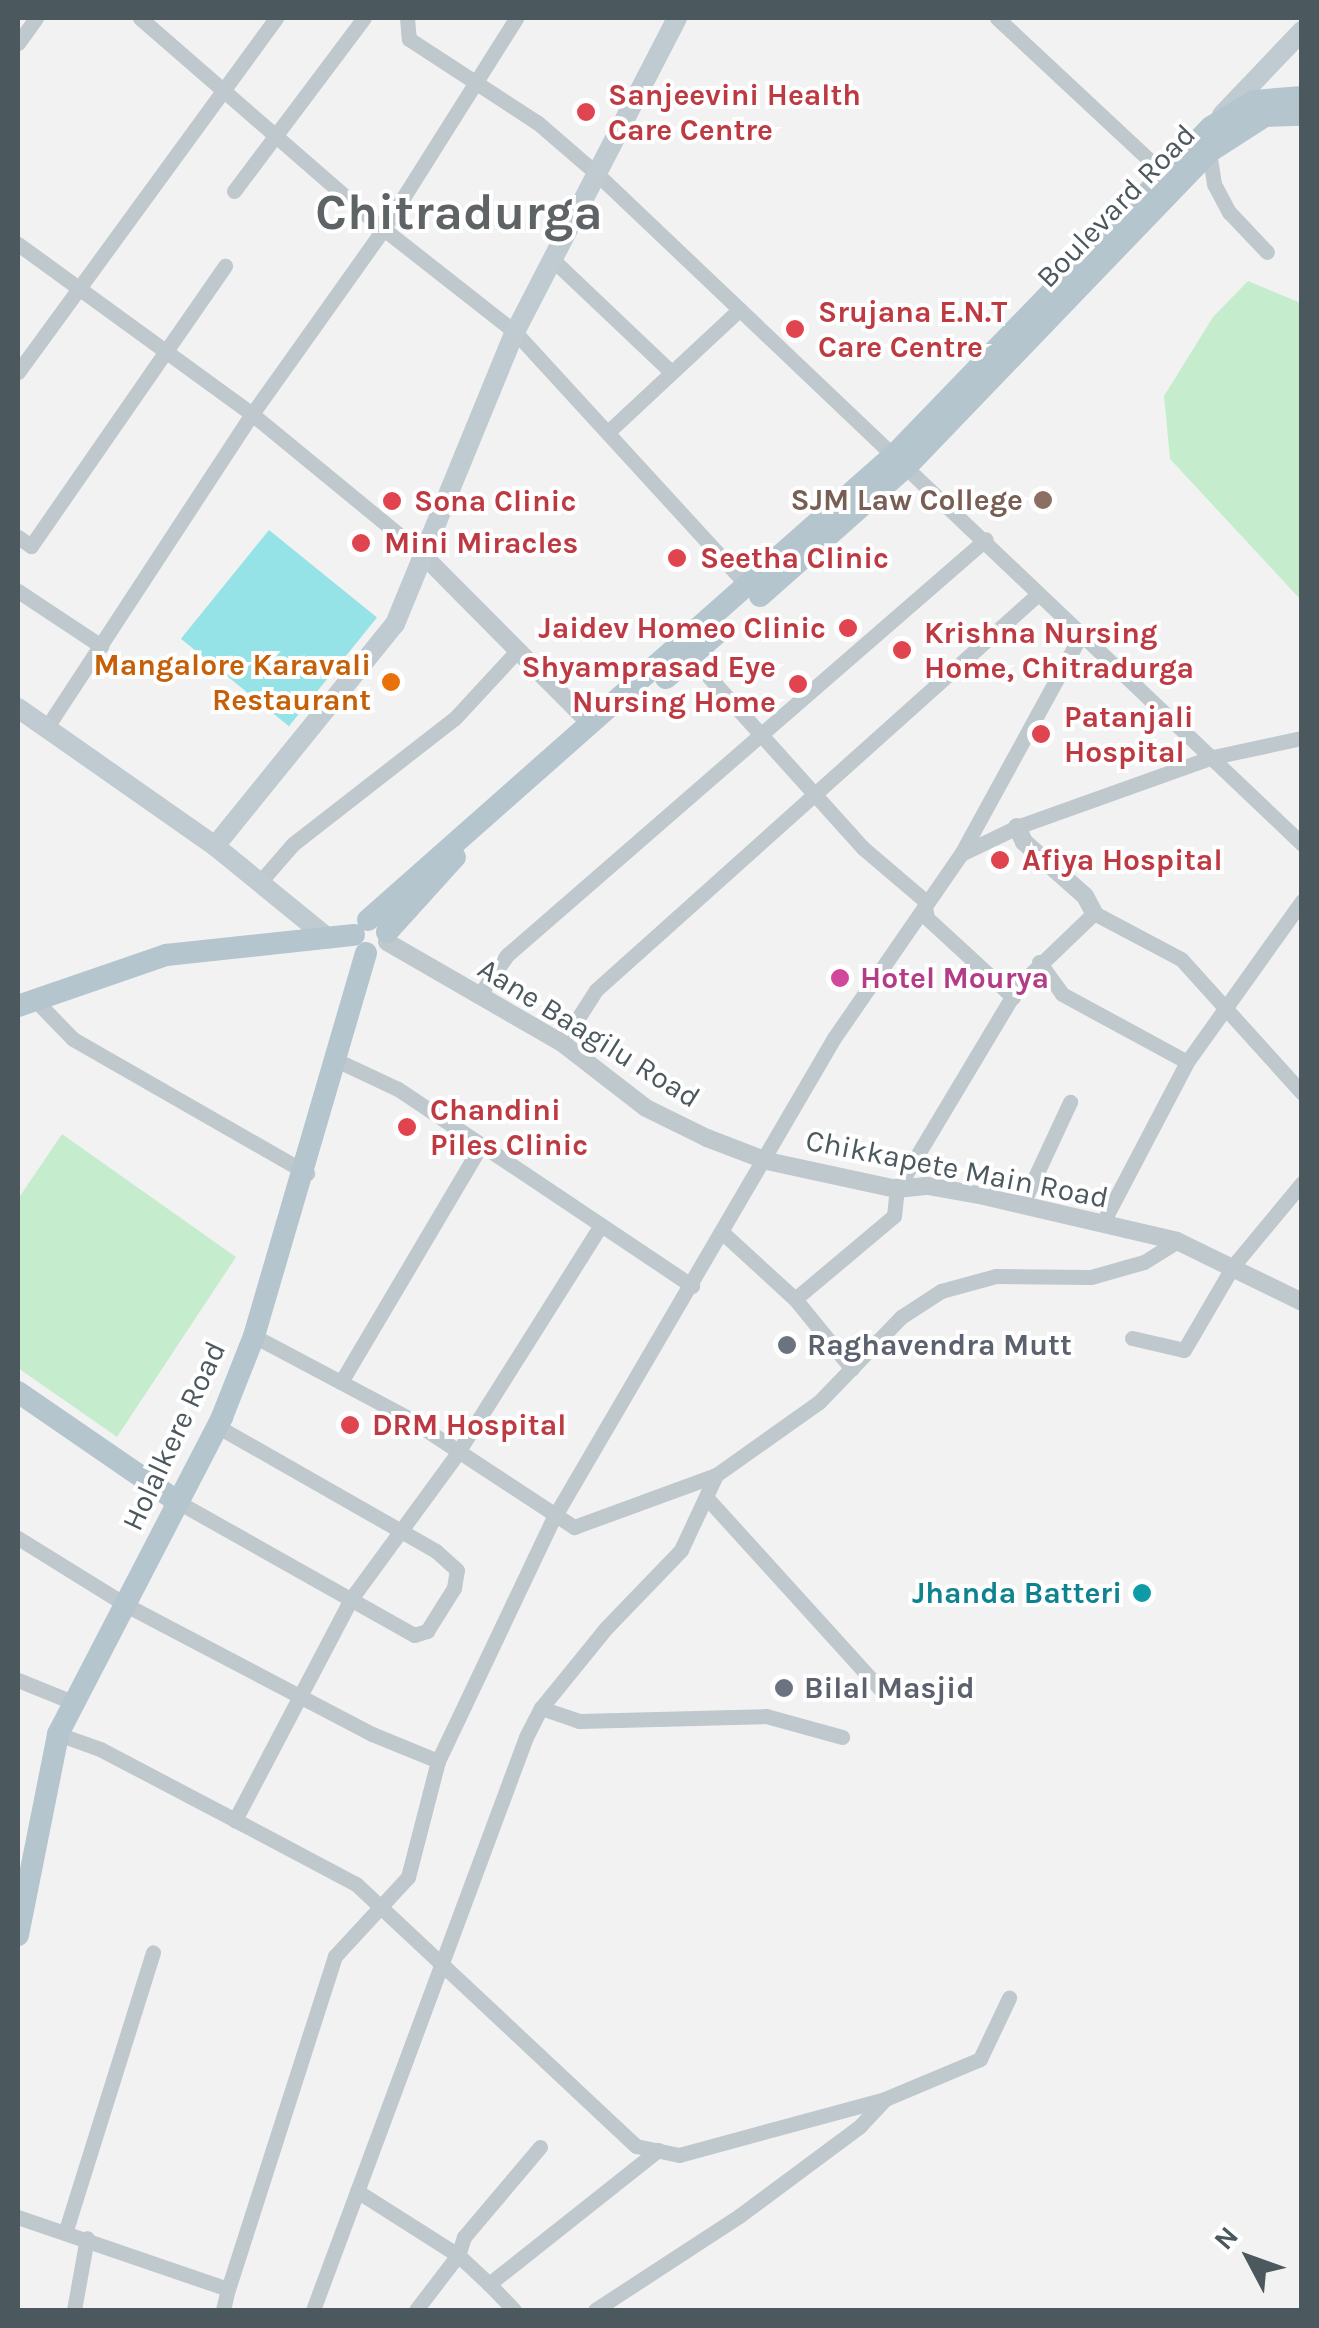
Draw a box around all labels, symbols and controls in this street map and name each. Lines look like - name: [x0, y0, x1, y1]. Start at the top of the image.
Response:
- place label: Sanjeevini Health Care Centre: [608, 77, 861, 148]
- marker: Sanjeevini Health Care Centre: [573, 99, 599, 125]
- street label: Boulevard Road: [1029, 117, 1203, 295]
- district label: Chitradurga: [315, 183, 603, 243]
- place label: Srujana E.N.T Care Centre: [818, 294, 1007, 364]
- marker: Srujana E.N.T Care Centre: [782, 316, 808, 342]
- place label: SJM Law College: [791, 482, 1023, 518]
- place label: Sona Clinic: [414, 483, 576, 519]
- marker: Sona Clinic: [379, 488, 405, 514]
- marker: SJM Law College: [1032, 489, 1054, 511]
- place label: Mini Miracles: [384, 525, 578, 561]
- marker: Mini Miracles: [348, 530, 374, 556]
- place label: Seetha Clinic: [700, 540, 889, 576]
- marker: Seetha Clinic: [664, 545, 690, 571]
- place label: Jaidev Homeo Clinic: [538, 610, 826, 646]
- marker: Jaidev Homeo Clinic: [835, 615, 861, 641]
- place label: Krishna Nursing Home, Chitradurga: [924, 615, 1194, 686]
- marker: Krishna Nursing Home, Chitradurga: [889, 637, 915, 663]
- place label: Mangalore Karavali Restaurant: [94, 647, 371, 718]
- place label: Shyamprasad Eye Nursing Home: [521, 649, 776, 720]
- marker: Mangalore Karavali Restaurant: [380, 671, 402, 693]
- marker: Shyamprasad Eye Nursing Home: [785, 671, 811, 697]
- place label: Patanjali Hospital: [1064, 699, 1194, 770]
- marker: Patanjali Hospital: [1028, 721, 1054, 747]
- place label: Afiya Hospital: [1022, 842, 1223, 878]
- marker: Afiya Hospital: [987, 847, 1013, 873]
- street label: Aane Baagilu Road: [471, 950, 707, 1116]
- place label: Hotel Mourya: [860, 960, 1049, 996]
- marker: Hotel Mourya: [829, 967, 851, 989]
- place label: Chandini Piles Clinic: [430, 1092, 588, 1162]
- marker: Chandini Piles Clinic: [394, 1114, 420, 1140]
- street label: Chikkapete Main Road: [803, 1122, 1111, 1216]
- place label: Raghavendra Mutt: [807, 1327, 1072, 1363]
- marker: Raghavendra Mutt: [776, 1334, 798, 1356]
- street label: Holalkere Road: [114, 1336, 234, 1536]
- place label: DRM Hospital: [372, 1407, 566, 1443]
- marker: DRM Hospital: [337, 1412, 363, 1438]
- place label: Jhanda Batteri: [912, 1575, 1122, 1611]
- marker: Jhanda Batteri: [1131, 1582, 1153, 1604]
- place label: Bilal Masjid: [804, 1670, 975, 1706]
- marker: Bilal Masjid: [773, 1677, 795, 1699]
- north arrow: [1199, 2208, 1299, 2308]
- text: N: [1207, 2220, 1245, 2256]

